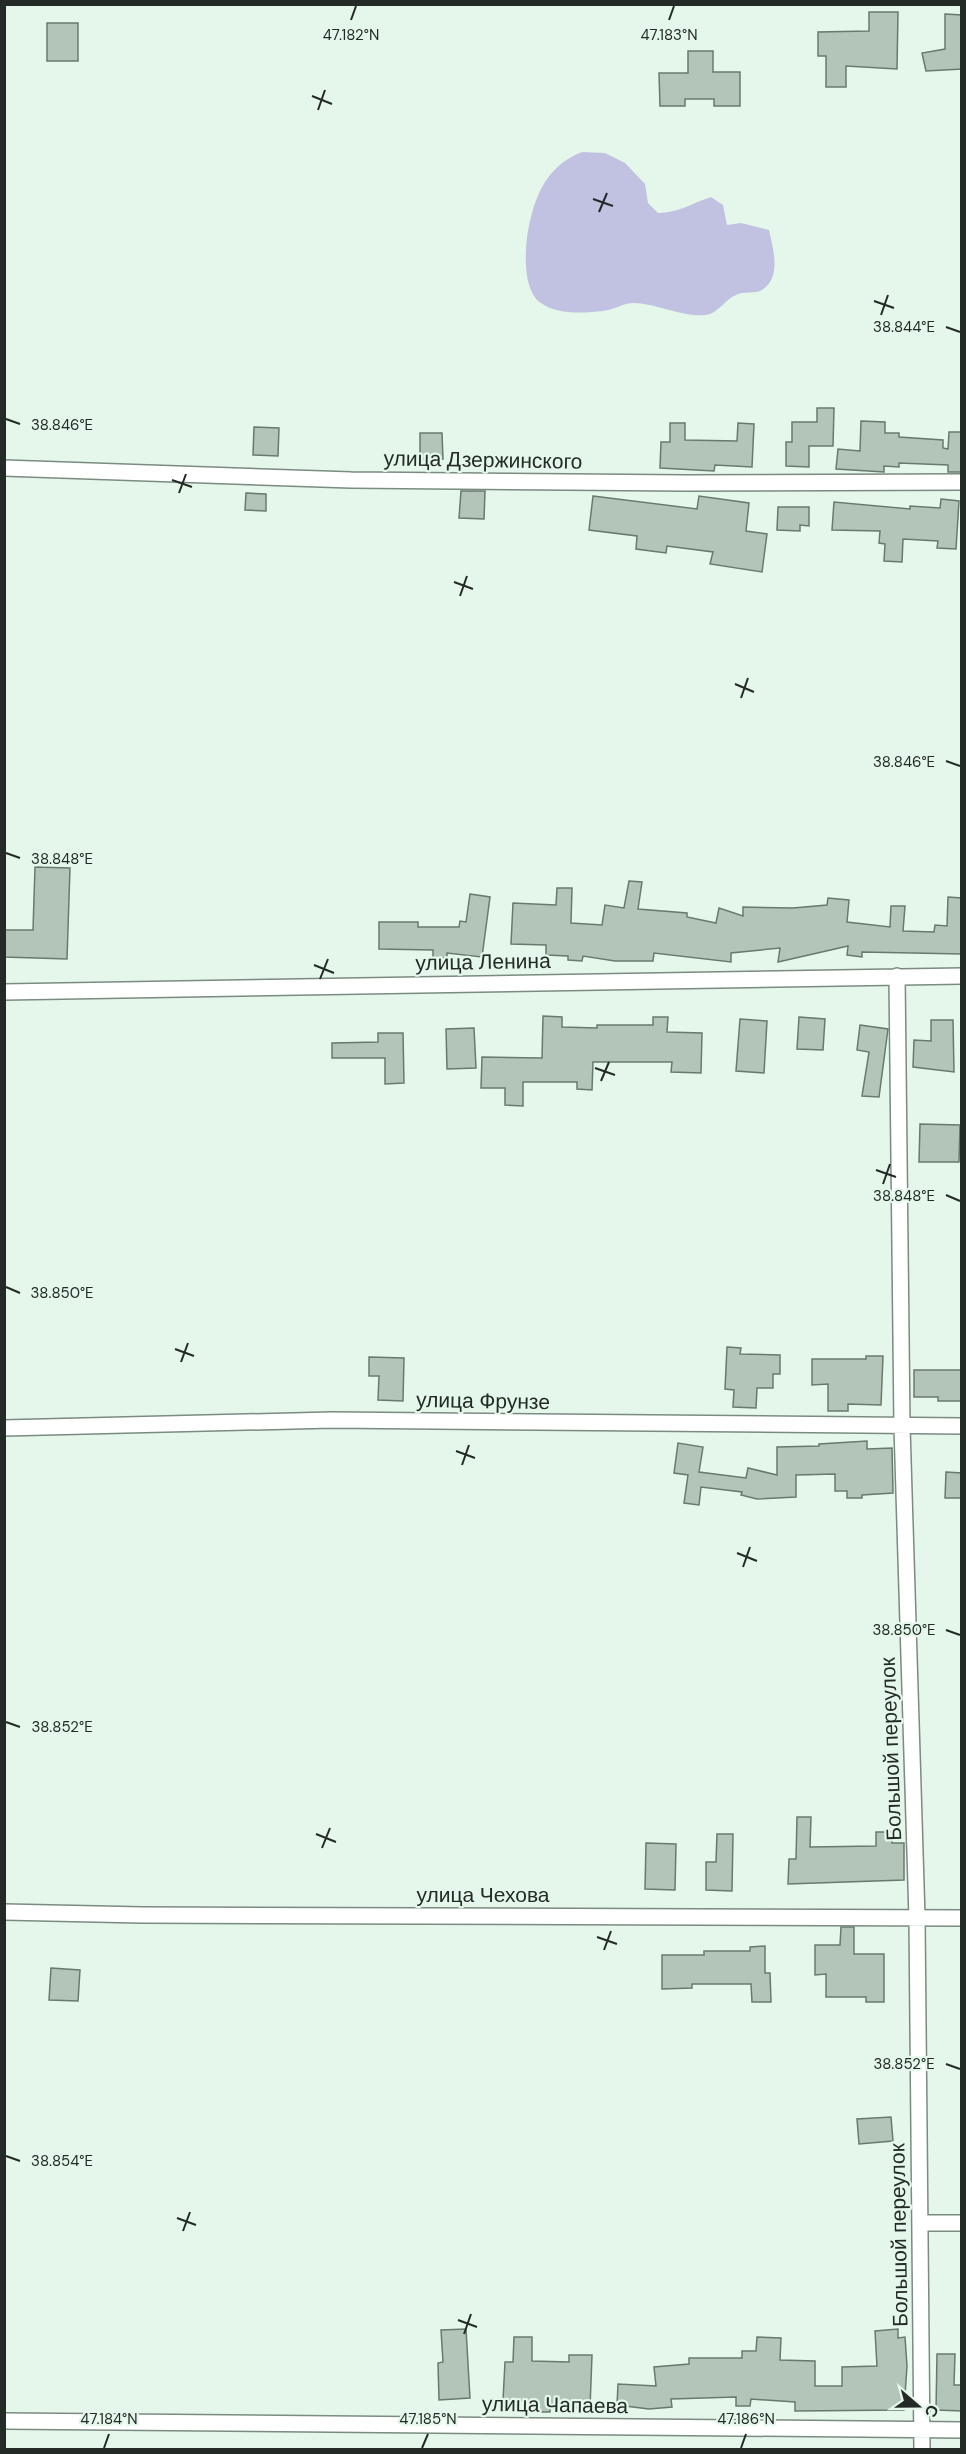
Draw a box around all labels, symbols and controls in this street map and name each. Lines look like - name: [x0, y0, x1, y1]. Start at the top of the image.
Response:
- text: 47.182°N: [323, 25, 379, 45]
- text: 47.183°N: [640, 25, 698, 45]
- text: 38.844°E: [873, 317, 935, 337]
- text: 38.846°E: [31, 415, 93, 435]
- street label: улица Дзержинского: [383, 444, 583, 476]
- text: 38.846°E: [873, 752, 935, 772]
- text: 38.848°E: [31, 849, 93, 869]
- street label: улица Ленина: [415, 947, 551, 977]
- text: 38.848°E: [873, 1186, 935, 1206]
- text: 38.850°E: [30, 1283, 94, 1303]
- street label: улица Фрунзе: [416, 1386, 550, 1416]
- text: 38.850°E: [872, 1620, 936, 1640]
- street label: Большой переулок: [874, 1656, 908, 1841]
- text: 38.852°E: [31, 1717, 93, 1737]
- street label: улица Чехова: [416, 1881, 550, 1909]
- text: 38.852°E: [873, 2054, 935, 2074]
- street label: Большой переулок: [883, 2142, 915, 2327]
- text: 38.854°E: [31, 2151, 93, 2171]
- north arrow: [888, 2376, 948, 2436]
- street label: улица Чапаева: [482, 2390, 629, 2420]
- text: С: [920, 2402, 943, 2420]
- text: 47.184°N: [80, 2409, 138, 2429]
- text: 47.185°N: [399, 2409, 457, 2429]
- text: 47.186°N: [717, 2409, 775, 2429]

